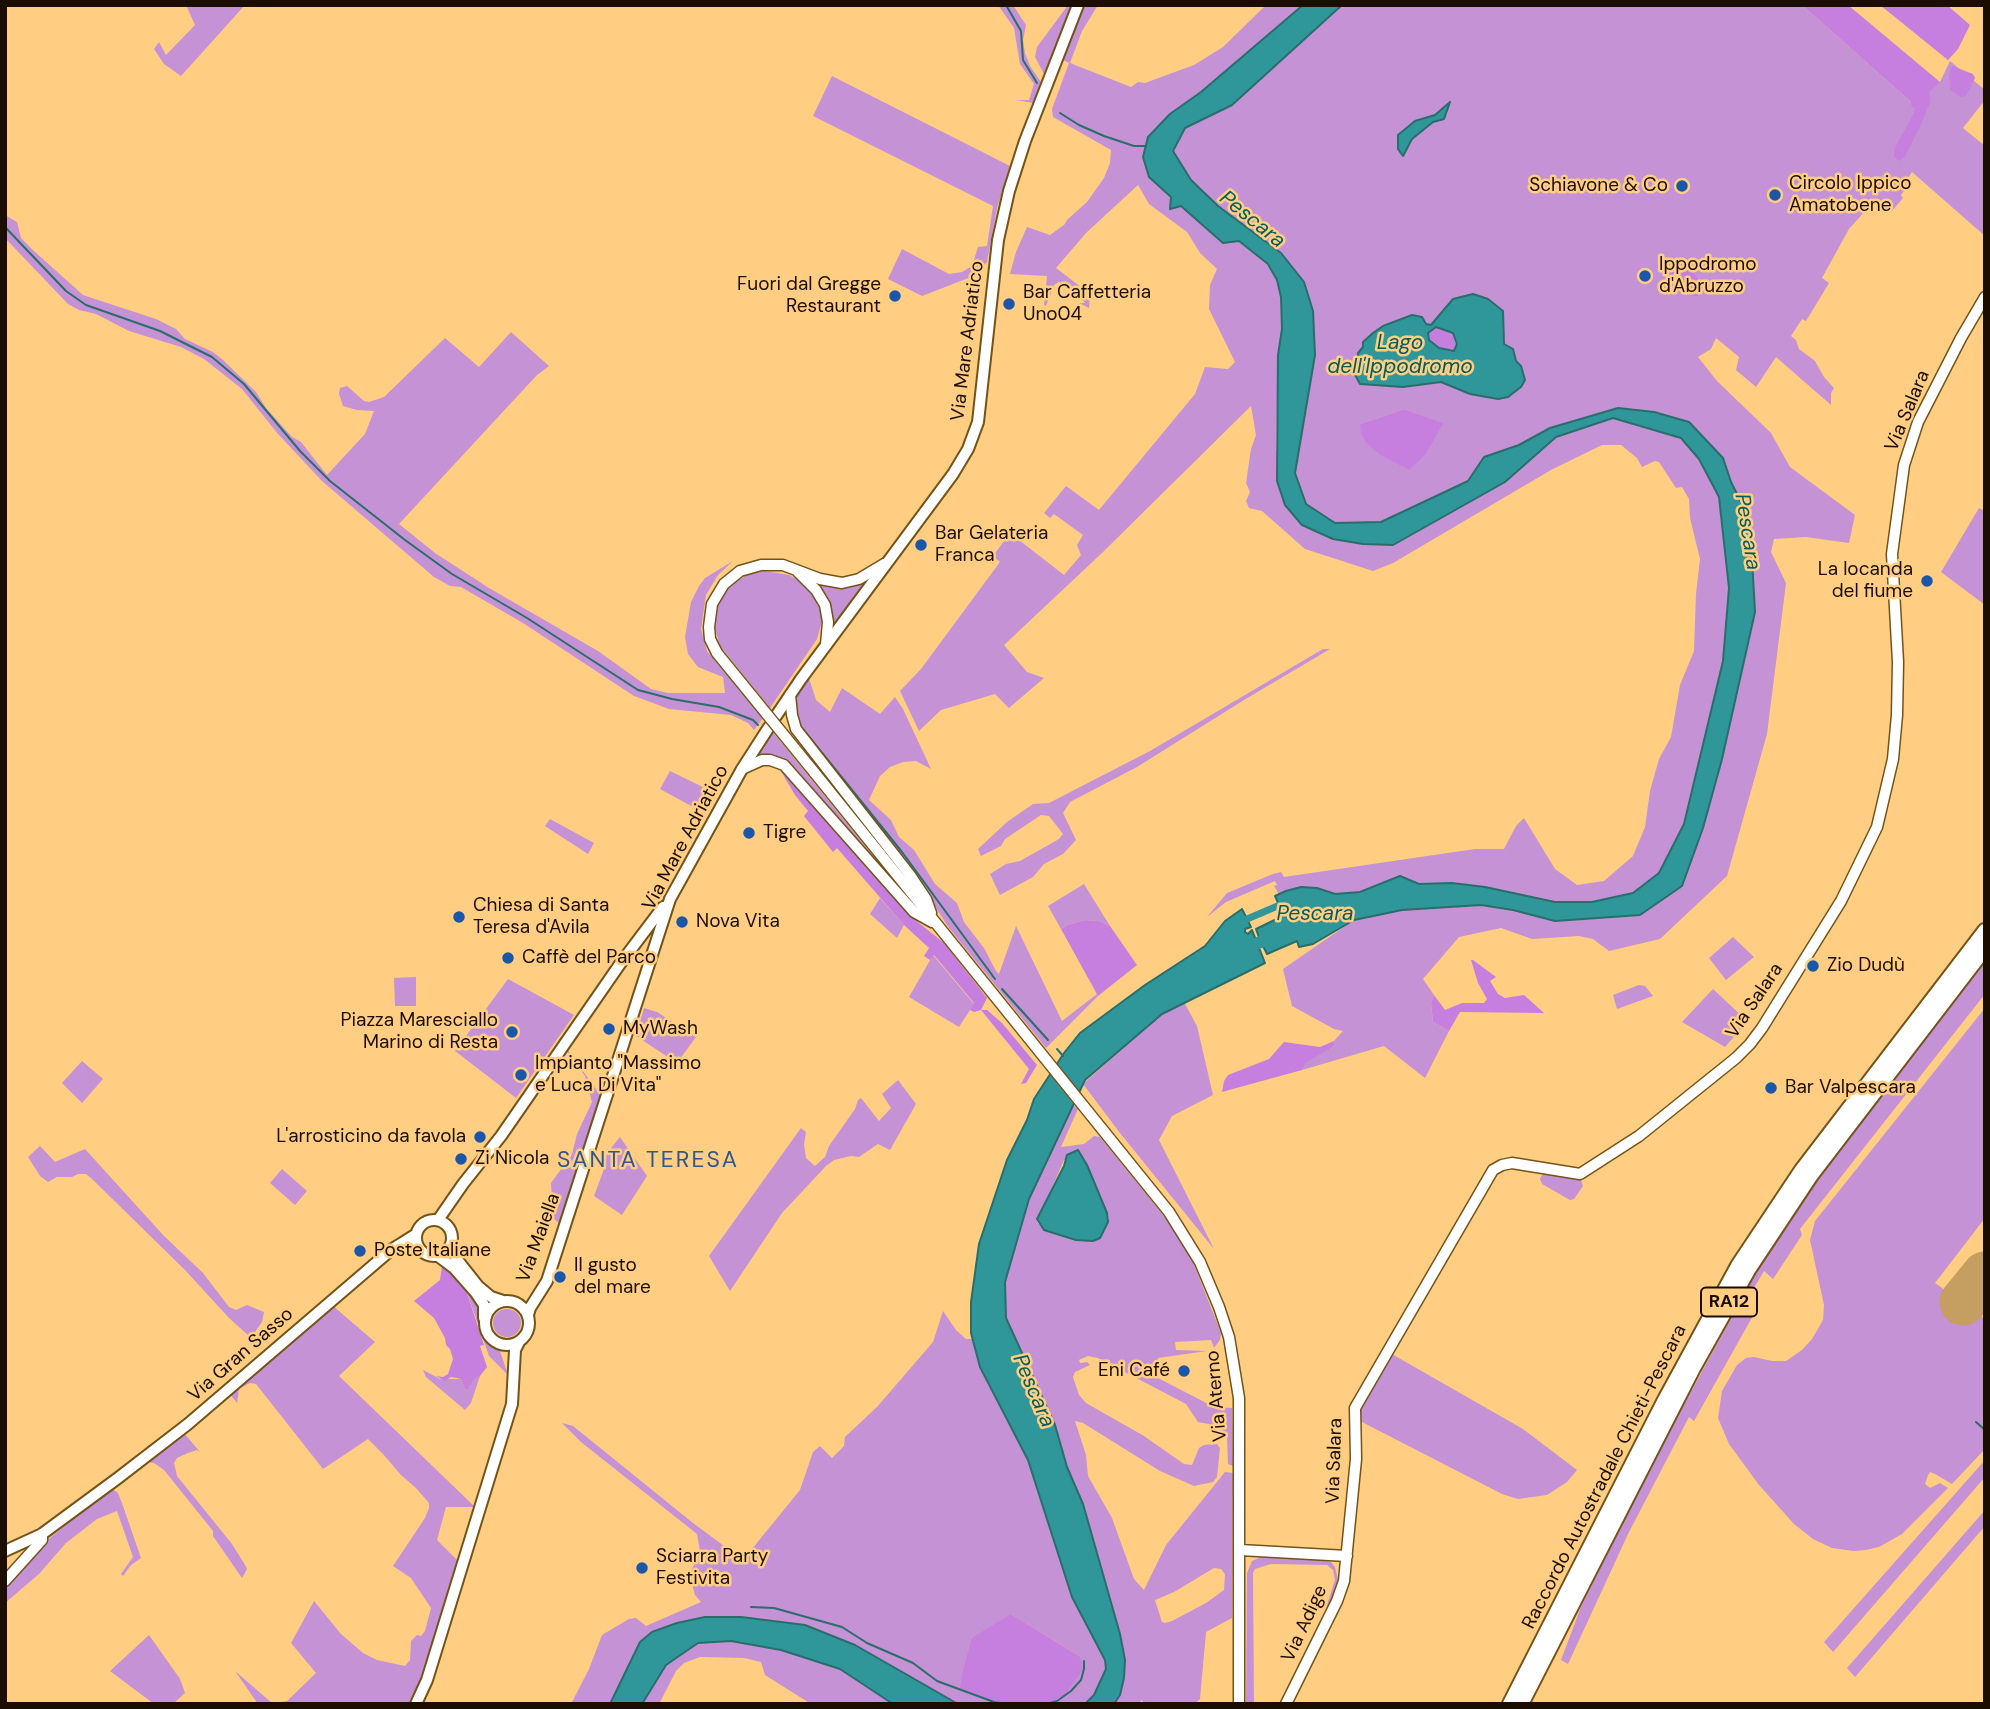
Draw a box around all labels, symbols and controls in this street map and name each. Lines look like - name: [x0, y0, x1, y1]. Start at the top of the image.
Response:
- place label: Circolo Ippico Amatobene: [1789, 173, 1911, 217]
- place label: Schiavone & Co: [1529, 175, 1668, 197]
- marker: Schiavone & Co: [1674, 178, 1690, 194]
- water label: Pescara: [1214, 186, 1290, 254]
- marker: Circolo Ippico Amatobene: [1767, 187, 1783, 203]
- place label: Ippodromo d'Abruzzo: [1659, 254, 1757, 298]
- street label: Via Mare Adriatico: [947, 260, 989, 422]
- marker: Ippodromo d'Abruzzo: [1637, 268, 1653, 284]
- place label: Fuori dal Gregge Restaurant: [737, 274, 881, 318]
- place label: Bar Caffetteria Uno04: [1023, 282, 1151, 326]
- marker: Fuori dal Gregge Restaurant: [887, 288, 903, 304]
- marker: Bar Caffetteria Uno04: [1001, 296, 1017, 312]
- water label: Lago dell'Ippodromo: [1327, 330, 1473, 380]
- street label: Via Salara: [1881, 367, 1935, 455]
- water label: Pescara: [1729, 492, 1765, 572]
- place label: Bar Gelateria Franca: [935, 523, 1048, 567]
- marker: Bar Gelateria Franca: [913, 537, 929, 553]
- place label: La locanda del fiume: [1818, 559, 1913, 603]
- marker: La locanda del fiume: [1919, 573, 1935, 589]
- street label: Via Mare Adriatico: [638, 761, 734, 915]
- place label: Tigre: [763, 822, 806, 844]
- marker: Tigre: [741, 825, 757, 841]
- place label: Chiesa di Santa Teresa d'Avila: [473, 895, 609, 939]
- water label: Pescara: [1276, 901, 1354, 927]
- marker: Chiesa di Santa Teresa d'Avila: [451, 909, 467, 925]
- place label: Nova Vita: [696, 911, 780, 933]
- marker: Nova Vita: [674, 914, 690, 930]
- place label: Caffè del Parco: [522, 947, 656, 969]
- marker: Caffè del Parco: [500, 950, 516, 966]
- place label: Zio Dudù: [1827, 955, 1905, 977]
- marker: Zio Dudù: [1805, 958, 1821, 974]
- street label: Via Salara: [1722, 959, 1788, 1043]
- place label: Piazza Maresciallo Marino di Resta: [340, 1010, 498, 1054]
- place label: MyWash: [623, 1018, 698, 1040]
- marker: MyWash: [601, 1021, 617, 1037]
- marker: Piazza Maresciallo Marino di Resta: [504, 1024, 520, 1040]
- place label: Impianto "Massimo e Luca Di Vita": [535, 1053, 701, 1097]
- marker: Impianto "Massimo e Luca Di Vita": [513, 1067, 529, 1083]
- place label: Bar Valpescara: [1785, 1077, 1916, 1099]
- marker: Bar Valpescara: [1763, 1080, 1779, 1096]
- place label: L'arrosticino da favola: [276, 1126, 466, 1148]
- marker: L'arrosticino da favola: [472, 1129, 488, 1145]
- district label: SANTA TERESA: [558, 1147, 738, 1175]
- place label: Zi Nicola: [475, 1148, 549, 1170]
- marker: Zi Nicola: [453, 1151, 469, 1167]
- street label: Via Maiella: [512, 1190, 566, 1286]
- place label: Poste Italiane: [374, 1240, 491, 1262]
- marker: Poste Italiane: [352, 1243, 368, 1259]
- place label: Il gusto del mare: [574, 1255, 651, 1299]
- marker: Il gusto del mare: [552, 1269, 568, 1285]
- road number: RA12: [1701, 1288, 1757, 1316]
- street label: Via Gran Sasso: [184, 1303, 298, 1407]
- street label: Raccordo Autostradale Chieti-Pescara: [1518, 1321, 1692, 1633]
- street label: Via Aterno: [1202, 1349, 1232, 1443]
- water label: Pescara: [1006, 1351, 1060, 1431]
- place label: Eni Café: [1098, 1360, 1170, 1382]
- marker: Eni Café: [1176, 1363, 1192, 1379]
- street label: Via Salara: [1322, 1418, 1348, 1504]
- place label: Sciarra Party Festivita: [656, 1546, 768, 1590]
- marker: Sciarra Party Festivita: [634, 1560, 650, 1576]
- street label: Via Adige: [1277, 1582, 1333, 1666]

